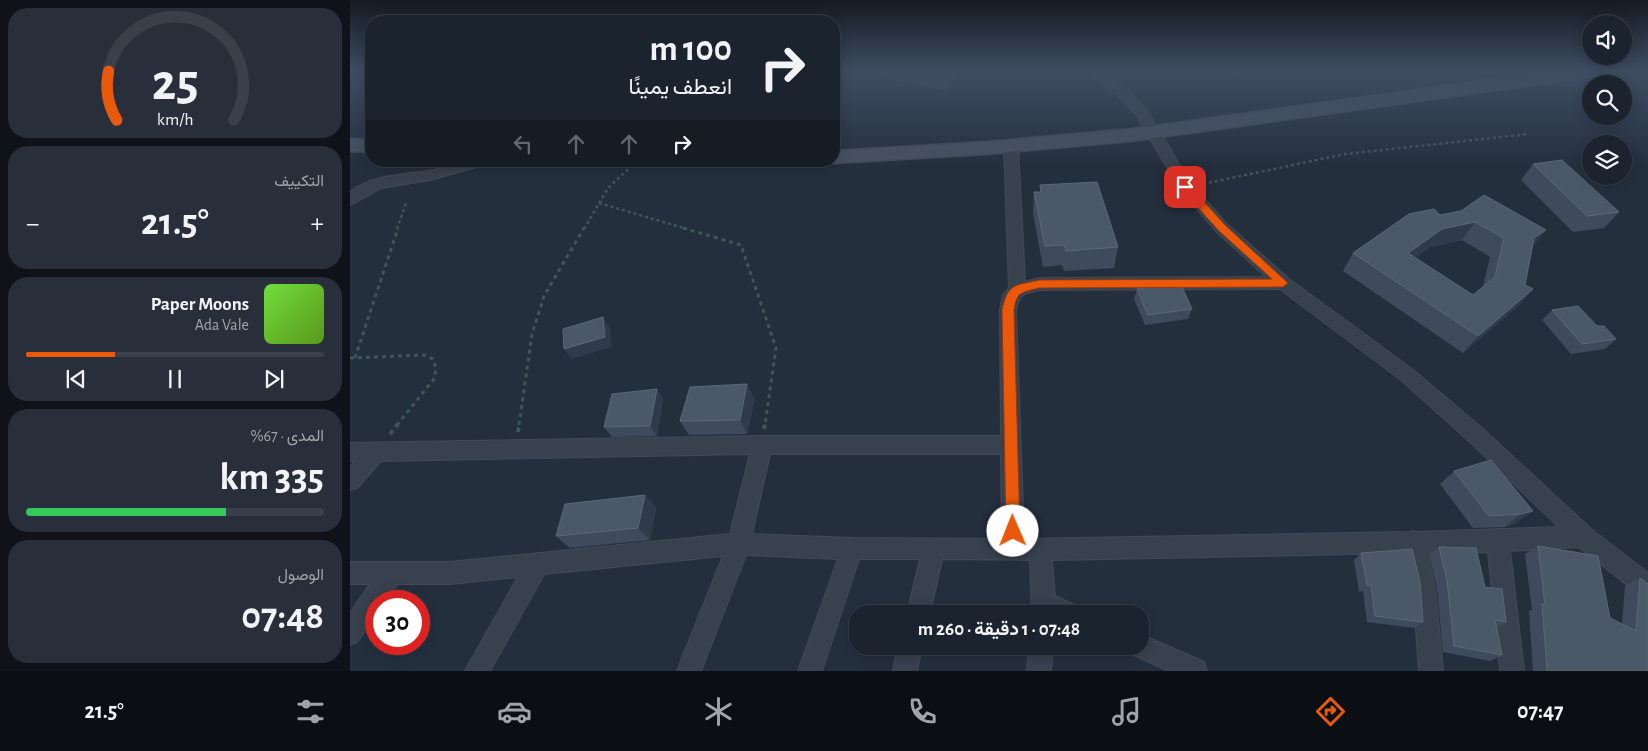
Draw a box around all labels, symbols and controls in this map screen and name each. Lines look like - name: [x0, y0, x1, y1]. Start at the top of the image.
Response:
- map controls: [1582, 15, 1632, 185]
- button: sound: [1582, 15, 1632, 65]
- text: 100 m: [649, 32, 732, 67]
- icon: right: [750, 35, 815, 100]
- text: 25: [152, 57, 198, 109]
- button: search: [1582, 75, 1632, 125]
- text: انعطف يمينًا: [628, 76, 732, 98]
- text: km/h: [157, 111, 193, 129]
- icon: left: [509, 130, 537, 158]
- icon: ahead: [562, 130, 590, 158]
- icon: ahead: [615, 130, 643, 158]
- icon: right: [668, 130, 696, 158]
- button: layers: [1582, 135, 1632, 185]
- pin: [1164, 166, 1206, 208]
- text: التكييف: [274, 173, 324, 189]
- icon: arrive: [1171, 173, 1199, 201]
- text: 21.5°: [141, 204, 209, 242]
- text: −: [26, 210, 39, 238]
- text: +: [311, 210, 324, 238]
- text: Paper Moons: [151, 295, 249, 314]
- text: Ada Vale: [195, 317, 249, 333]
- icon: previous: [62, 365, 90, 393]
- icon: pause: [161, 365, 189, 393]
- icon: next: [260, 365, 288, 393]
- text: المدى · 67%: [250, 428, 324, 444]
- text: 335 km: [220, 459, 324, 497]
- position arrow: [986, 504, 1038, 556]
- text: الوصول: [278, 567, 324, 583]
- speed limit sign: 30: [365, 590, 430, 655]
- text: 07:48: [241, 598, 324, 636]
- text: 07:48 · 1 دقيقة · 260 m: [918, 620, 1080, 639]
- icon: filters: [293, 694, 328, 729]
- icon: car: [497, 694, 532, 729]
- icon: climate: [701, 694, 736, 729]
- icon: phone: [905, 694, 940, 729]
- icon: music: [1109, 694, 1144, 729]
- icon: directions: [1313, 694, 1348, 729]
- text: 21.5°: [85, 700, 124, 722]
- text: 07:47: [1517, 700, 1564, 722]

